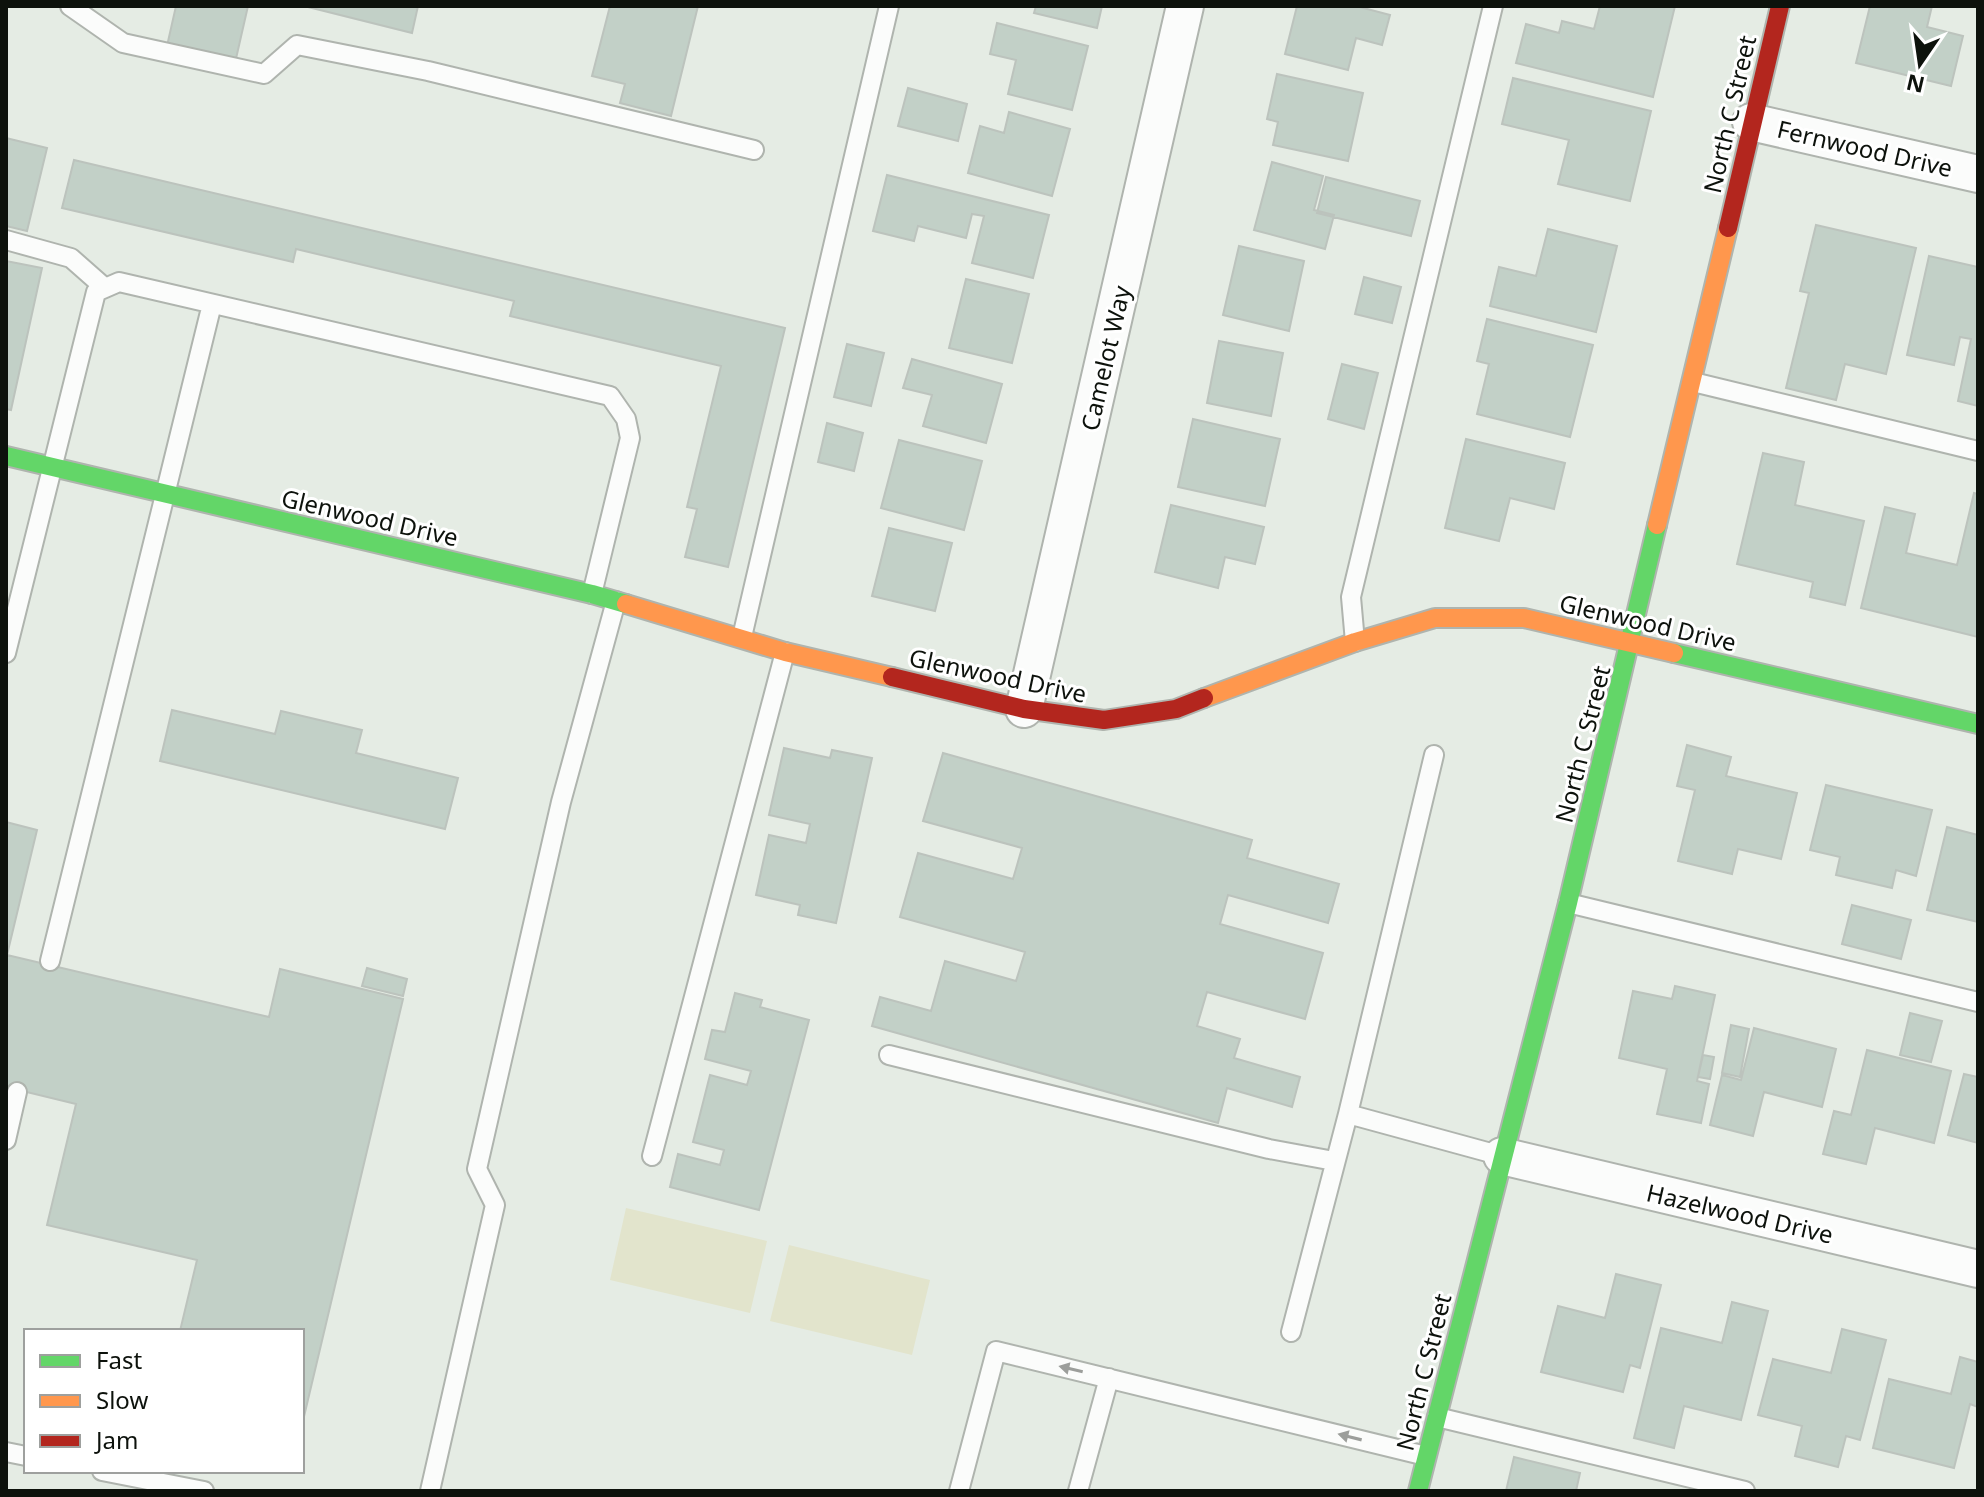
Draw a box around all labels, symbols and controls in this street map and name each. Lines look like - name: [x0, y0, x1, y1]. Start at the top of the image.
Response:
- north arrow: [1880, 24, 1960, 104]
- street label: North C Street: [1695, 32, 1763, 196]
- text: N: [1903, 68, 1927, 101]
- street label: Fernwood Drive: [1774, 112, 1956, 184]
- street label: Camelot Way: [1072, 282, 1138, 434]
- street label: Glenwood Drive: [278, 481, 462, 553]
- street label: Glenwood Drive: [1556, 586, 1740, 658]
- street label: Glenwood Drive: [906, 640, 1090, 710]
- street label: North C Street: [1547, 662, 1618, 826]
- street label: Hazelwood Drive: [1643, 1175, 1837, 1251]
- street label: North C Street: [1388, 1290, 1459, 1454]
- legend: [24, 1329, 304, 1473]
- text: Fast: [96, 1343, 142, 1376]
- one-way arrow: [1058, 1362, 1083, 1374]
- text: Slow: [96, 1383, 148, 1416]
- text: Jam: [94, 1423, 138, 1456]
- one-way arrow: [1338, 1431, 1363, 1443]

